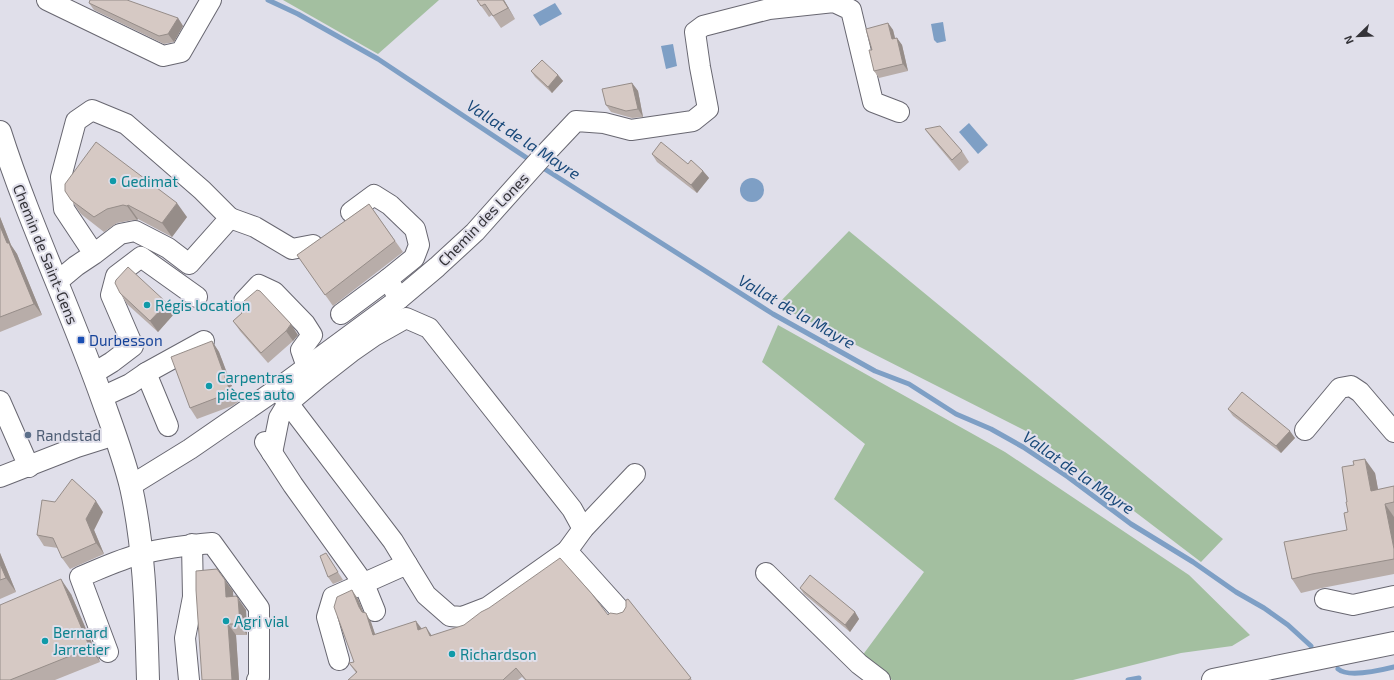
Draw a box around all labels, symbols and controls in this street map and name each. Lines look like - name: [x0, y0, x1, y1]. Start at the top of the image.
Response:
- north arrow: [1338, 16, 1378, 56]
- text: N: [1341, 34, 1356, 46]
- water label: Vallat de la Mayre: [463, 95, 585, 184]
- street label: Chemin des Lones: [434, 169, 532, 269]
- place label: Gedimat: [121, 172, 178, 190]
- marker: Gedimat: [108, 176, 118, 186]
- street label: Chemin de Saint-Gens: [10, 181, 82, 327]
- water label: Vallat de la Mayre: [735, 270, 859, 353]
- place label: Régis location: [155, 296, 251, 314]
- marker: Régis location: [142, 300, 152, 310]
- place label: Durbesson: [89, 331, 163, 349]
- marker: Durbesson: [76, 335, 86, 345]
- place label: Carpentras pièces auto: [217, 368, 295, 403]
- marker: Carpentras pièces auto: [204, 381, 214, 391]
- place label: Randstad: [36, 426, 101, 444]
- water label: Vallat de la Mayre: [1019, 426, 1139, 519]
- marker: Randstad: [23, 430, 33, 440]
- place label: Agri vial: [234, 612, 289, 630]
- marker: Agri vial: [221, 616, 231, 626]
- place label: Bernard Jarretier: [53, 623, 110, 658]
- marker: Bernard Jarretier: [40, 636, 50, 646]
- place label: Richardson: [460, 645, 537, 663]
- marker: Richardson: [447, 649, 457, 659]

